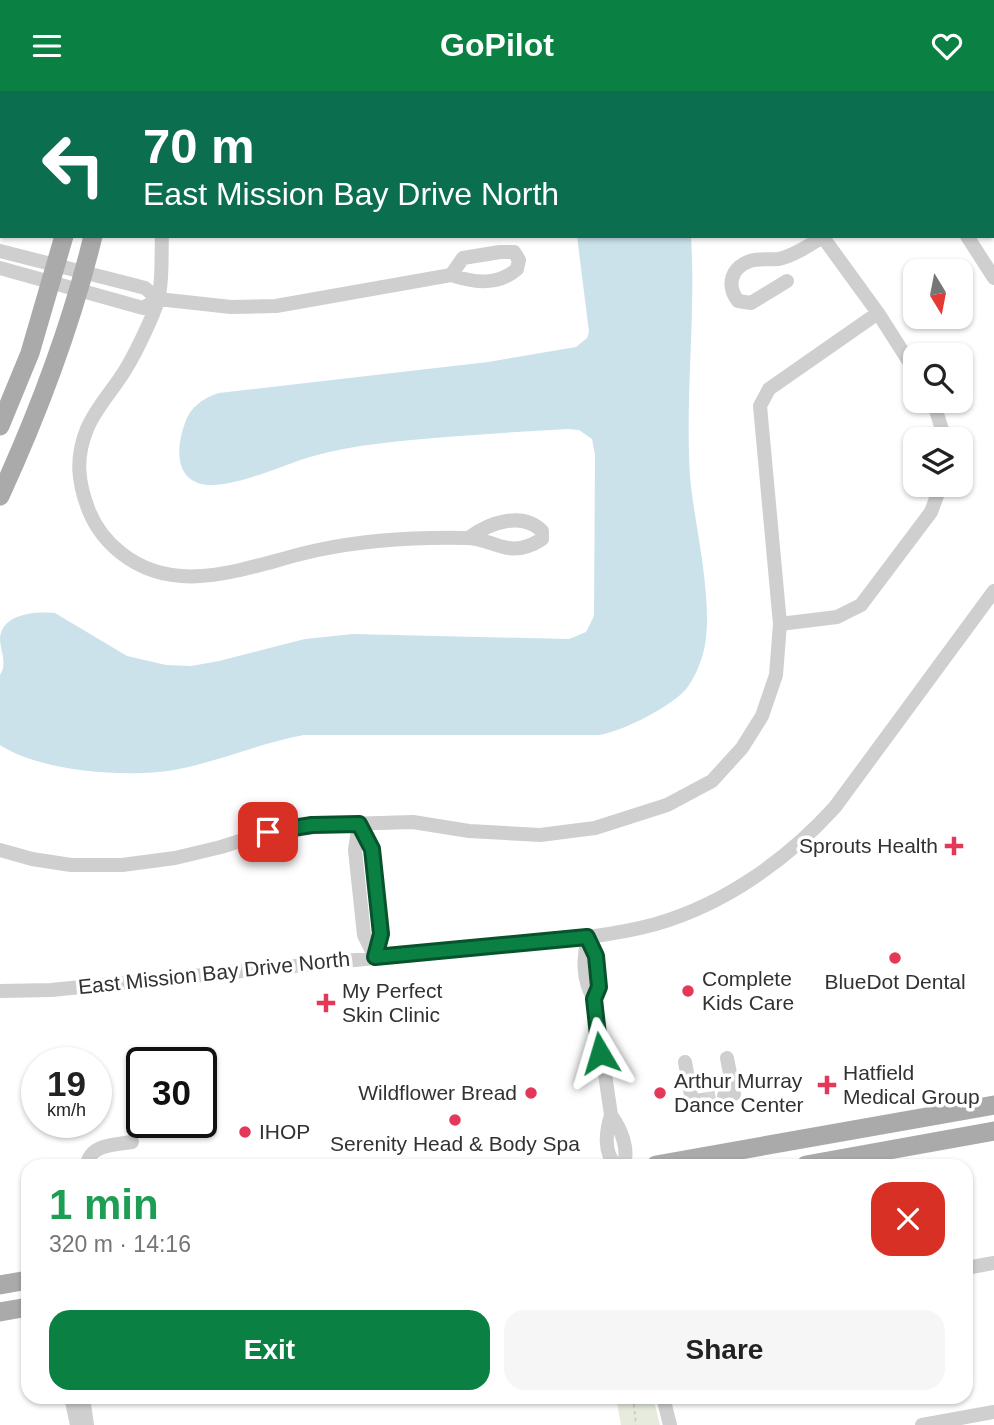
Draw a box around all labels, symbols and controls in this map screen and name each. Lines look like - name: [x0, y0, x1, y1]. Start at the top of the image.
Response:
- icon: menu: [28, 27, 66, 65]
- text: GoPilot: [440, 27, 554, 63]
- icon: heart: [928, 27, 966, 65]
- icon: left: [28, 119, 119, 210]
- text: 70 m: [143, 119, 255, 173]
- text: East Mission Bay Drive North: [143, 176, 559, 212]
- north arrow: [903, 259, 973, 329]
- map controls: [903, 259, 973, 497]
- button: search: [903, 343, 973, 413]
- button: layers: [903, 427, 973, 497]
- pin: [238, 802, 298, 862]
- icon: arrive: [249, 813, 287, 851]
- place label: Sprouts Health: [799, 834, 938, 857]
- marker: Sprouts Health: [944, 836, 964, 856]
- street label: East Mission Bay Drive North: [77, 947, 351, 998]
- marker: BlueDot Dental: [887, 950, 903, 966]
- place label: Complete Kids Care: [702, 967, 794, 1014]
- place label: BlueDot Dental: [824, 970, 966, 993]
- place label: My Perfect Skin Clinic: [342, 979, 443, 1026]
- marker: Complete Kids Care: [680, 983, 696, 999]
- marker: My Perfect Skin Clinic: [316, 993, 336, 1013]
- position arrow: [563, 1016, 637, 1090]
- speed limit sign: 30: [126, 1047, 217, 1138]
- place label: Hatfield Medical Group: [843, 1061, 980, 1108]
- text: 19: [47, 1064, 86, 1103]
- place label: Arthur Murray Dance Center: [674, 1069, 804, 1116]
- marker: Hatfield Medical Group: [817, 1075, 837, 1095]
- place label: Wildflower Bread: [358, 1081, 517, 1104]
- marker: Wildflower Bread: [523, 1085, 539, 1101]
- marker: Arthur Murray Dance Center: [652, 1085, 668, 1101]
- text: km/h: [47, 1100, 86, 1120]
- marker: Serenity Head & Body Spa: [447, 1112, 463, 1128]
- place label: IHOP: [259, 1120, 310, 1143]
- marker: IHOP: [237, 1124, 253, 1140]
- place label: Serenity Head & Body Spa: [330, 1132, 580, 1155]
- text: 1 min: [49, 1181, 159, 1228]
- button: close: [871, 1182, 945, 1256]
- text: 320 m · 14:16: [49, 1231, 191, 1257]
- button: Exit: [49, 1310, 490, 1390]
- button: Share: [504, 1310, 945, 1390]

